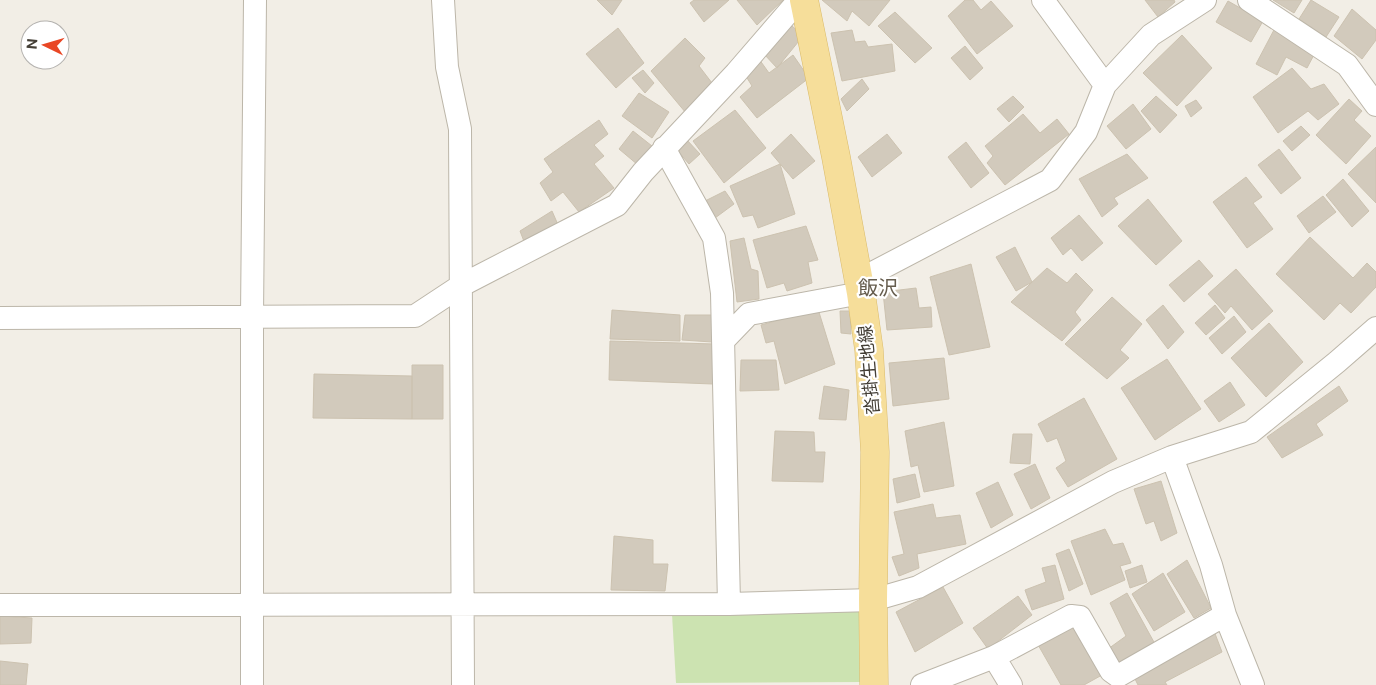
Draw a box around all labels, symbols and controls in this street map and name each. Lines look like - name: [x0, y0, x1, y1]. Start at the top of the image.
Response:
- north arrow: [20, 20, 70, 70]
- text: N: [24, 38, 40, 50]
- district label: 飯沢: [858, 276, 898, 300]
- street label: 沓掛生地線: [854, 324, 883, 416]

